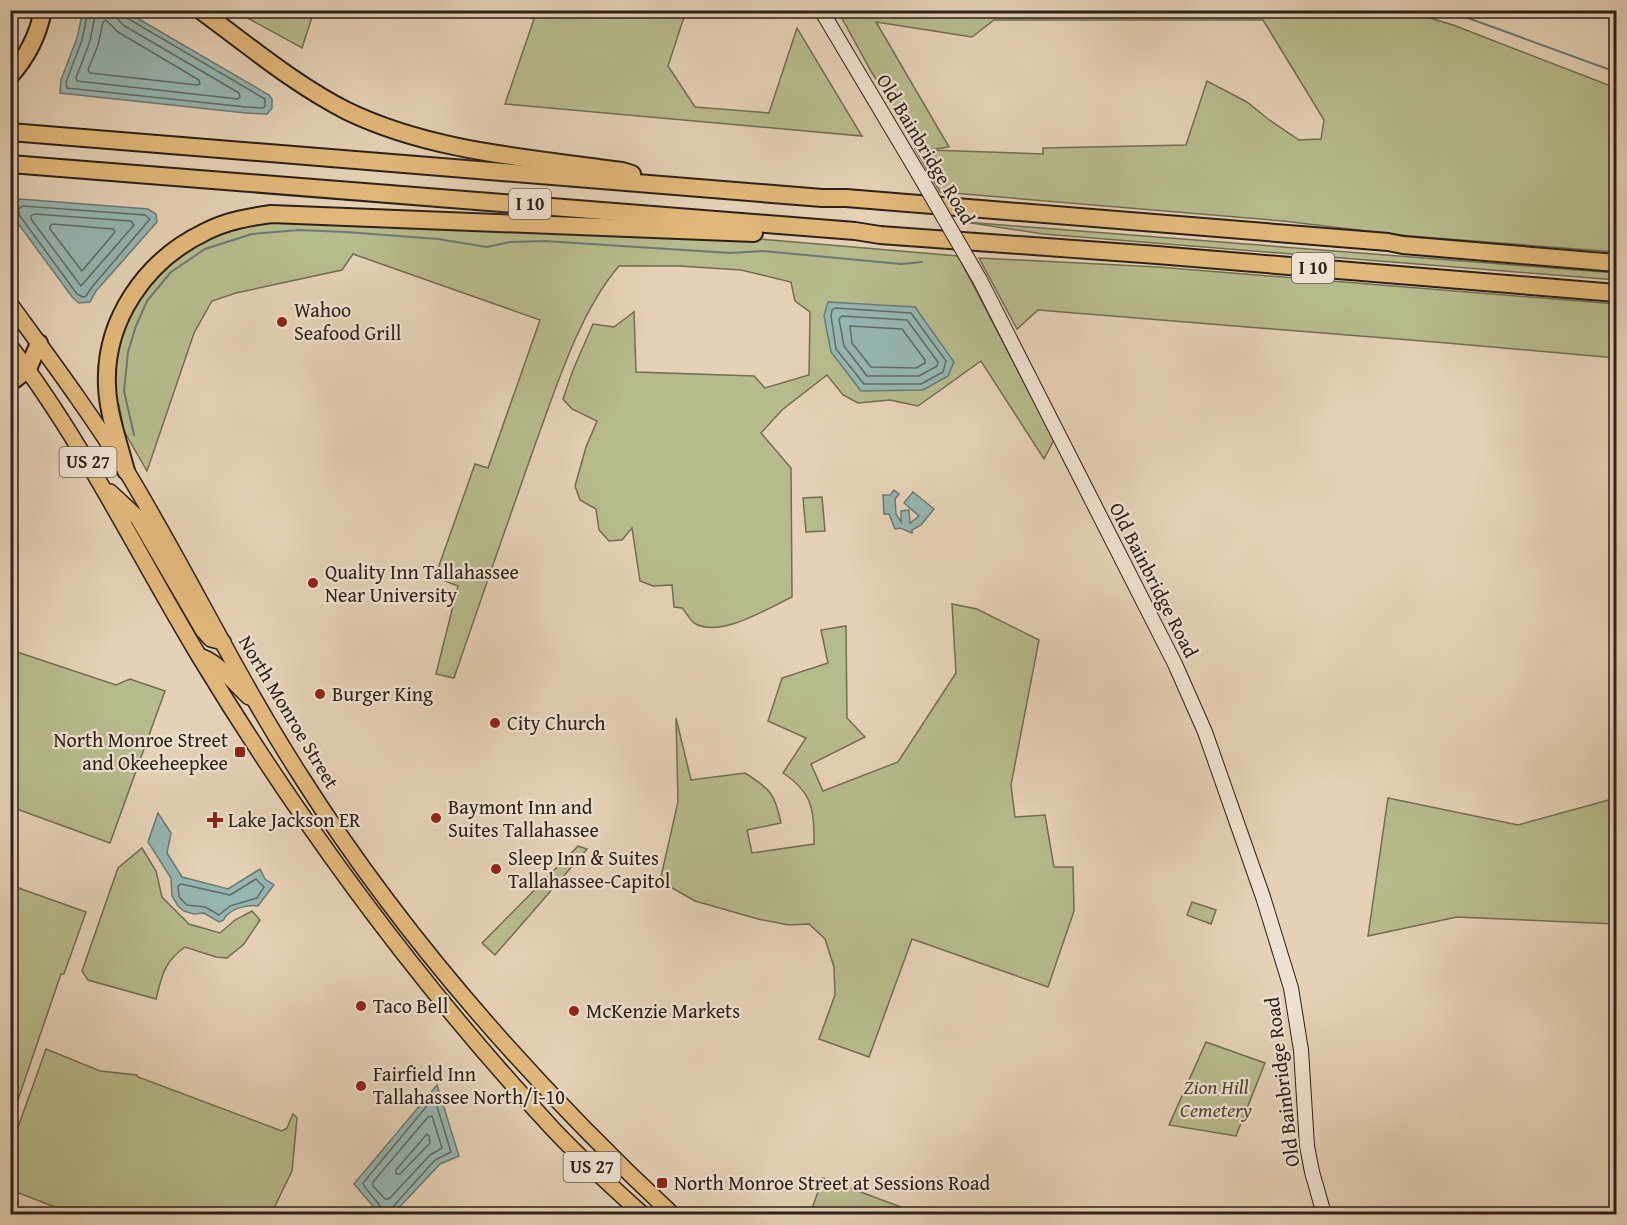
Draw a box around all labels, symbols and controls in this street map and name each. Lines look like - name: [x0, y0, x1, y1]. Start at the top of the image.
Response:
- street label: Old Bainbridge Road: [870, 68, 983, 230]
- road number: I 10: [509, 189, 551, 219]
- road number: I 10: [1292, 253, 1334, 283]
- place label: Wahoo Seafood Grill: [294, 295, 402, 347]
- marker: Wahoo Seafood Grill: [275, 315, 289, 329]
- road number: US 27: [60, 447, 116, 477]
- street label: Old Bainbridge Road: [1103, 497, 1206, 663]
- place label: Quality Inn Tallahassee Near University: [325, 557, 519, 609]
- marker: Quality Inn Tallahassee Near University: [306, 576, 320, 590]
- street label: North Monroe Street: [232, 629, 347, 794]
- place label: Burger King: [332, 679, 433, 708]
- marker: Burger King: [313, 687, 327, 701]
- place label: City Church: [507, 708, 606, 737]
- marker: City Church: [488, 716, 502, 730]
- place label: North Monroe Street and Okeeheepkee: [53, 725, 228, 777]
- marker: North Monroe Street and Okeeheepkee: [233, 745, 247, 759]
- place label: Baymont Inn and Suites Tallahassee: [448, 792, 599, 844]
- place label: Lake Jackson ER: [228, 805, 361, 834]
- marker: Lake Jackson ER: [206, 811, 224, 829]
- marker: Baymont Inn and Suites Tallahassee: [429, 811, 443, 825]
- place label: Sleep Inn & Suites Tallahassee-Capitol: [508, 843, 671, 895]
- marker: Sleep Inn & Suites Tallahassee-Capitol: [489, 862, 503, 876]
- place label: Taco Bell: [373, 991, 449, 1020]
- street label: Old Bainbridge Road: [1257, 995, 1306, 1169]
- place label: McKenzie Markets: [586, 996, 740, 1025]
- marker: Taco Bell: [354, 999, 368, 1013]
- marker: McKenzie Markets: [567, 1004, 581, 1018]
- place label: Fairfield Inn Tallahassee North/I-10: [373, 1059, 565, 1111]
- park label: Zion Hill Cemetery: [1180, 1072, 1252, 1124]
- marker: Fairfield Inn Tallahassee North/I-10: [354, 1079, 368, 1093]
- road number: US 27: [564, 1152, 620, 1182]
- place label: North Monroe Street at Sessions Road: [674, 1168, 990, 1197]
- marker: North Monroe Street at Sessions Road: [655, 1176, 669, 1190]

